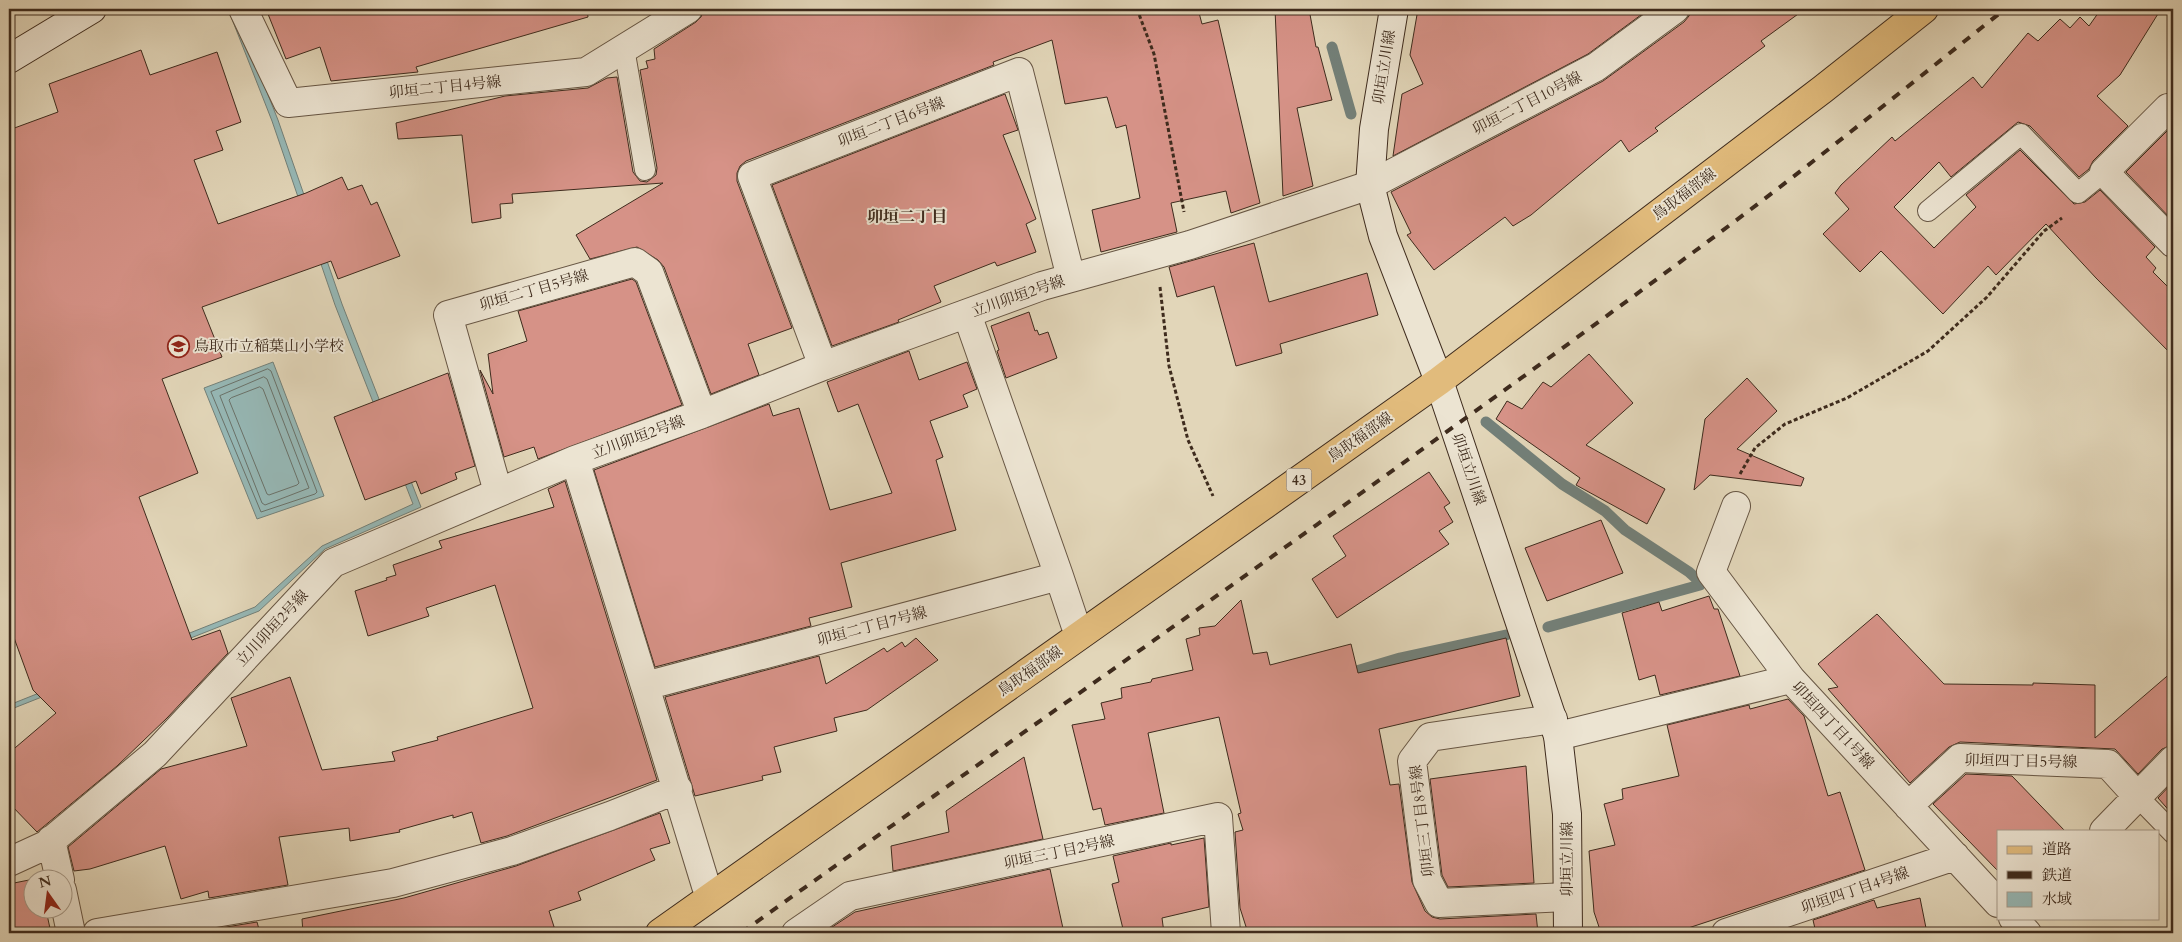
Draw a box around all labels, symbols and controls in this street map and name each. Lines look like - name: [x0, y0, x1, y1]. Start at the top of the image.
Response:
- street label: 卯垣立川線: [1368, 28, 1400, 106]
- street label: 卯垣二丁目10号線: [1469, 67, 1585, 139]
- street label: 卯垣二丁目4号線: [388, 71, 502, 103]
- street label: 卯垣二丁目6号線: [835, 92, 947, 152]
- street label: 鳥取福部線: [1648, 163, 1720, 225]
- district label: 卯垣二丁目: [867, 206, 947, 228]
- street label: 卯垣二丁目5号線: [477, 265, 591, 315]
- street label: 立川卯垣2号線: [969, 271, 1067, 321]
- school or university icon: 鳥取市立稲葉山小学校: [166, 334, 190, 358]
- place label: 鳥取市立稲葉山小学校: [194, 336, 344, 356]
- street label: 鳥取福部線: [1324, 407, 1396, 467]
- street label: 立川卯垣2号線: [589, 411, 687, 463]
- street label: 卯垣立川線: [1447, 430, 1491, 508]
- road number: 43: [1286, 468, 1312, 492]
- street label: 立川卯垣2号線: [231, 585, 313, 671]
- street label: 卯垣二丁目7号線: [815, 602, 929, 650]
- street label: 鳥取福部線: [994, 641, 1066, 701]
- street label: 卯垣四丁目1号線: [1787, 677, 1879, 773]
- street label: 卯垣四丁目5号線: [1964, 750, 2078, 772]
- street label: 卯垣三丁目8号線: [1405, 764, 1439, 878]
- street label: 卯垣立川線: [1557, 821, 1577, 897]
- legend: [1997, 830, 2160, 920]
- street label: 卯垣三丁目2号線: [1002, 831, 1116, 873]
- text: 道路: [2042, 839, 2072, 859]
- street label: 卯垣四丁目4号線: [1798, 862, 1912, 918]
- text: 鉄道: [2042, 865, 2072, 885]
- north arrow: [22, 870, 72, 920]
- text: N: [37, 871, 53, 893]
- text: 水域: [2042, 889, 2072, 909]

